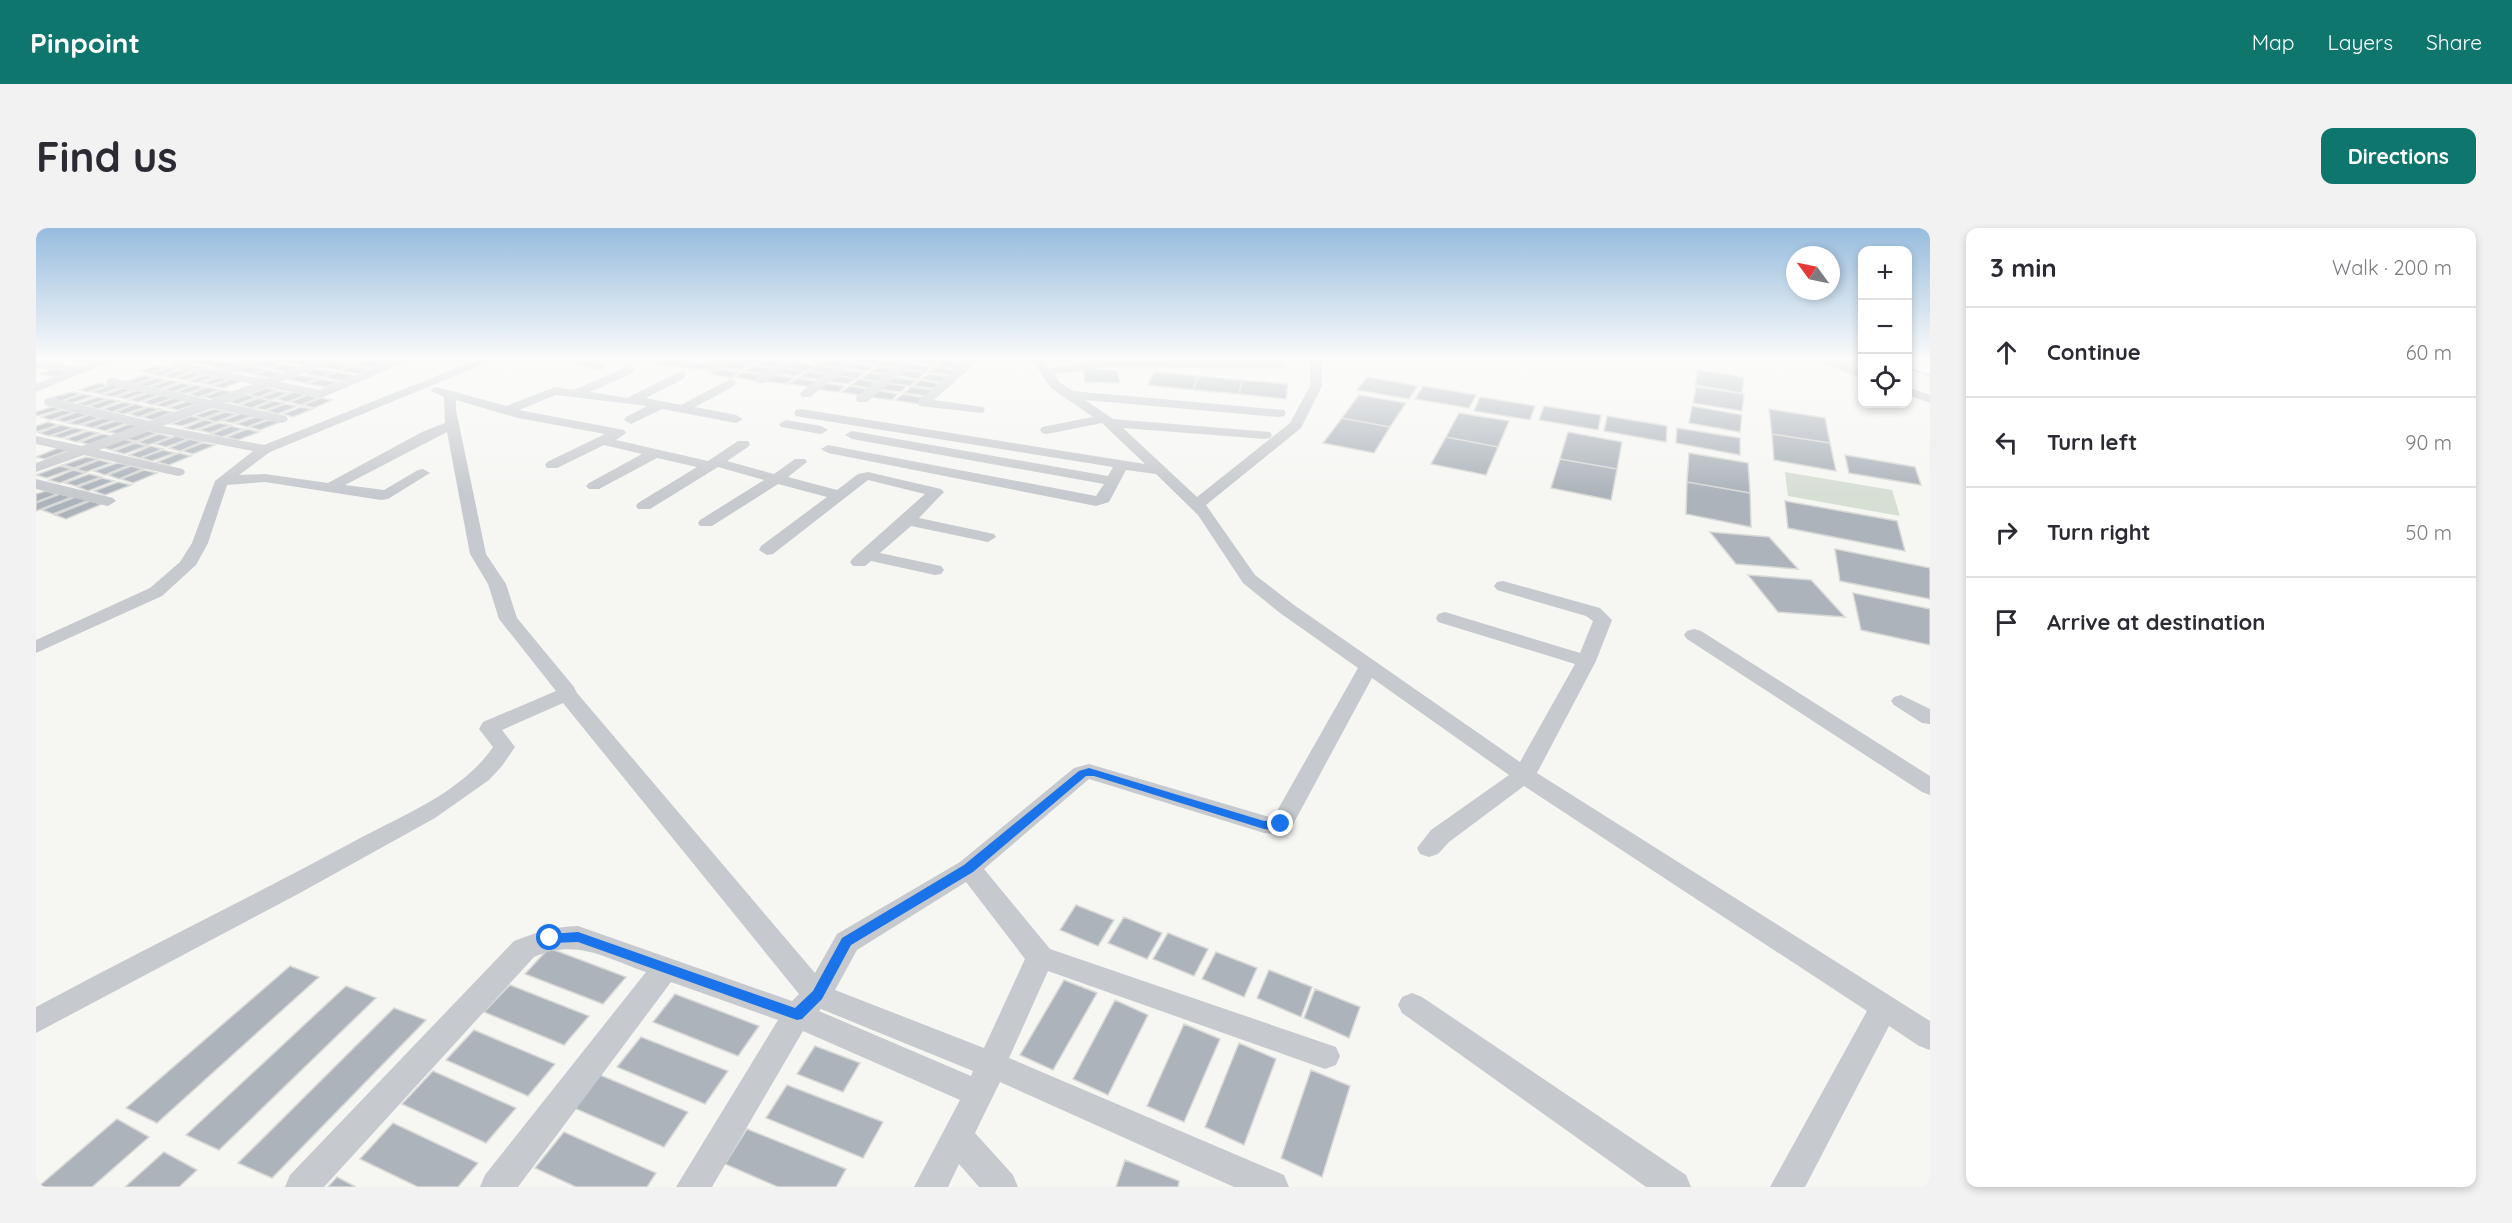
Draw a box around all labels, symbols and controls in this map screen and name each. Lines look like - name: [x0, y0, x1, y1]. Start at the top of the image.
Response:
- text: Pinpoint: [30, 25, 140, 60]
- text: Map: [2252, 29, 2295, 55]
- text: Layers: [2328, 29, 2393, 55]
- text: Share: [2426, 29, 2482, 55]
- button: Directions: [2321, 128, 2476, 184]
- text: Find us: [36, 130, 178, 183]
- north arrow: [1786, 246, 1840, 300]
- map controls: [1858, 246, 1912, 408]
- button: +: [1858, 246, 1912, 300]
- text: 3 min: [1990, 251, 2057, 284]
- text: Walk · 200 m: [2332, 255, 2452, 280]
- button: −: [1858, 300, 1912, 354]
- icon: ahead: [1990, 336, 2023, 369]
- text: Continue: [2047, 338, 2141, 366]
- text: 60 m: [2406, 340, 2452, 365]
- button: locate: [1858, 354, 1912, 408]
- icon: left: [1990, 426, 2023, 459]
- text: Turn left: [2047, 428, 2137, 456]
- text: 90 m: [2405, 430, 2452, 455]
- icon: right: [1990, 516, 2023, 549]
- text: Turn right: [2047, 518, 2151, 546]
- text: 50 m: [2406, 520, 2452, 545]
- icon: arrive: [1990, 606, 2023, 639]
- text: Arrive at destination: [2047, 608, 2265, 636]
- route end: [1267, 810, 1293, 836]
- route start: [536, 924, 562, 950]

